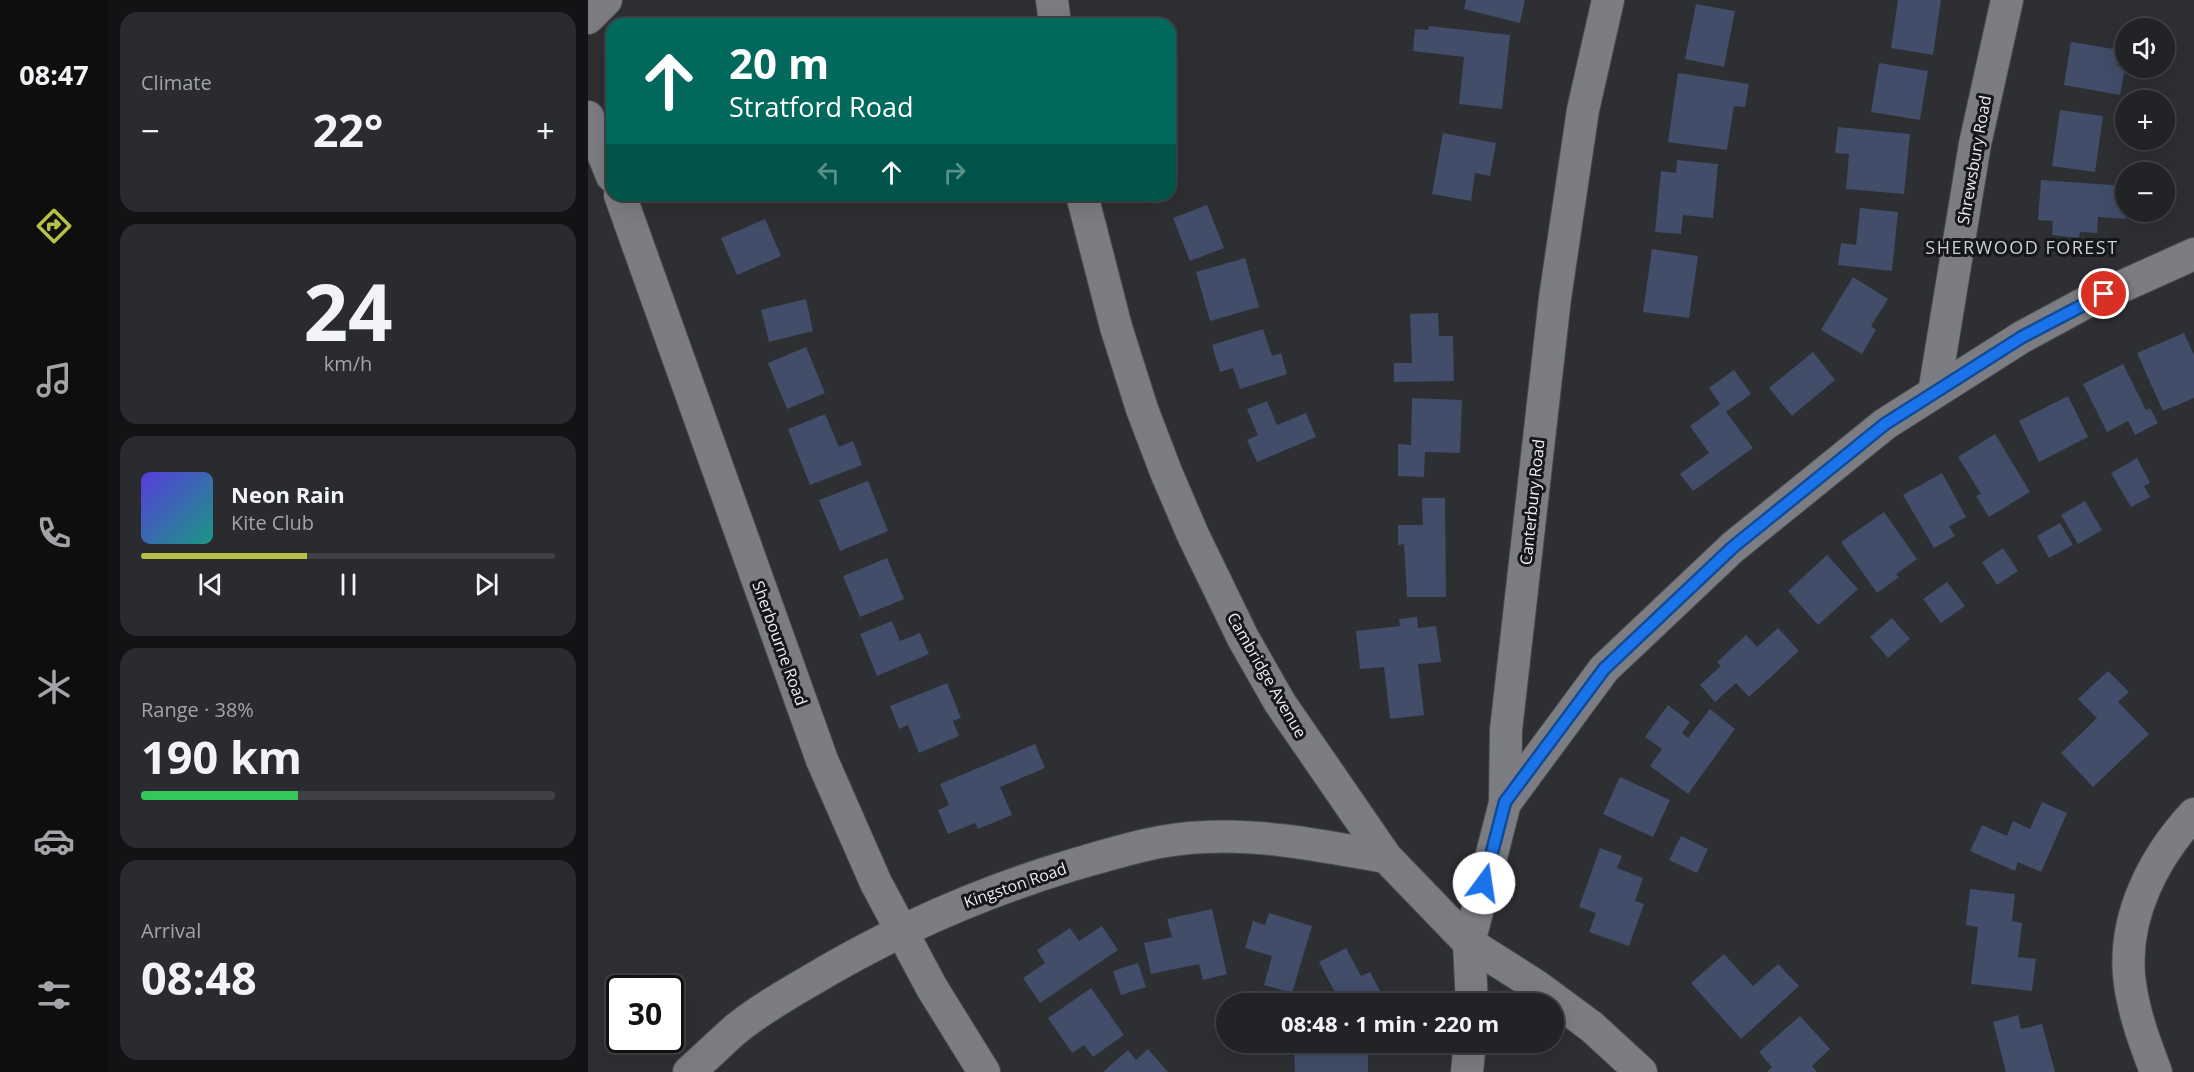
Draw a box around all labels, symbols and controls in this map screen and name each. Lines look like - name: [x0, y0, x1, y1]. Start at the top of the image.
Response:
- map controls: [2115, 18, 2175, 222]
- button: sound: [2115, 18, 2175, 78]
- text: 20 m: [729, 34, 829, 91]
- icon: ahead: [630, 42, 708, 120]
- text: 08:47: [19, 56, 89, 93]
- text: Climate: [141, 69, 212, 96]
- text: Stratford Road: [729, 88, 913, 125]
- button: +: [2115, 90, 2175, 150]
- street label: Shrewsbury Road: [1952, 94, 1996, 226]
- text: 22°: [313, 99, 383, 160]
- text: −: [141, 108, 160, 153]
- text: +: [536, 108, 555, 153]
- icon: left: [812, 156, 845, 189]
- icon: ahead: [875, 156, 908, 189]
- icon: right: [938, 156, 971, 189]
- button: −: [2115, 162, 2175, 222]
- icon: directions: [33, 205, 75, 247]
- district label: SHERWOOD FOREST: [1925, 235, 2119, 259]
- text: 24: [303, 258, 393, 364]
- pin: [2078, 268, 2129, 319]
- icon: arrive: [2087, 277, 2120, 310]
- text: km/h: [324, 350, 372, 377]
- icon: music: [33, 359, 75, 401]
- street label: Canterbury Road: [1514, 438, 1550, 566]
- text: Neon Rain: [231, 479, 345, 509]
- text: Kite Club: [231, 509, 314, 536]
- icon: phone: [33, 512, 75, 554]
- icon: previous: [194, 568, 227, 601]
- icon: pause: [332, 568, 365, 601]
- icon: next: [470, 568, 503, 601]
- street label: Sherbourne Road: [747, 578, 813, 708]
- street label: Cambridge Avenue: [1222, 608, 1312, 742]
- icon: climate: [33, 666, 75, 708]
- text: Range · 38%: [141, 696, 254, 723]
- text: 190 km: [141, 726, 302, 787]
- icon: car: [33, 820, 75, 862]
- position arrow: [1452, 851, 1516, 915]
- street label: Kingston Road: [961, 857, 1069, 913]
- text: Arrival: [141, 917, 201, 944]
- text: 08:48: [141, 947, 257, 1008]
- icon: filters: [33, 974, 75, 1016]
- speed limit sign: 30: [606, 975, 684, 1053]
- text: 08:48 · 1 min · 220 m: [1281, 1008, 1499, 1038]

